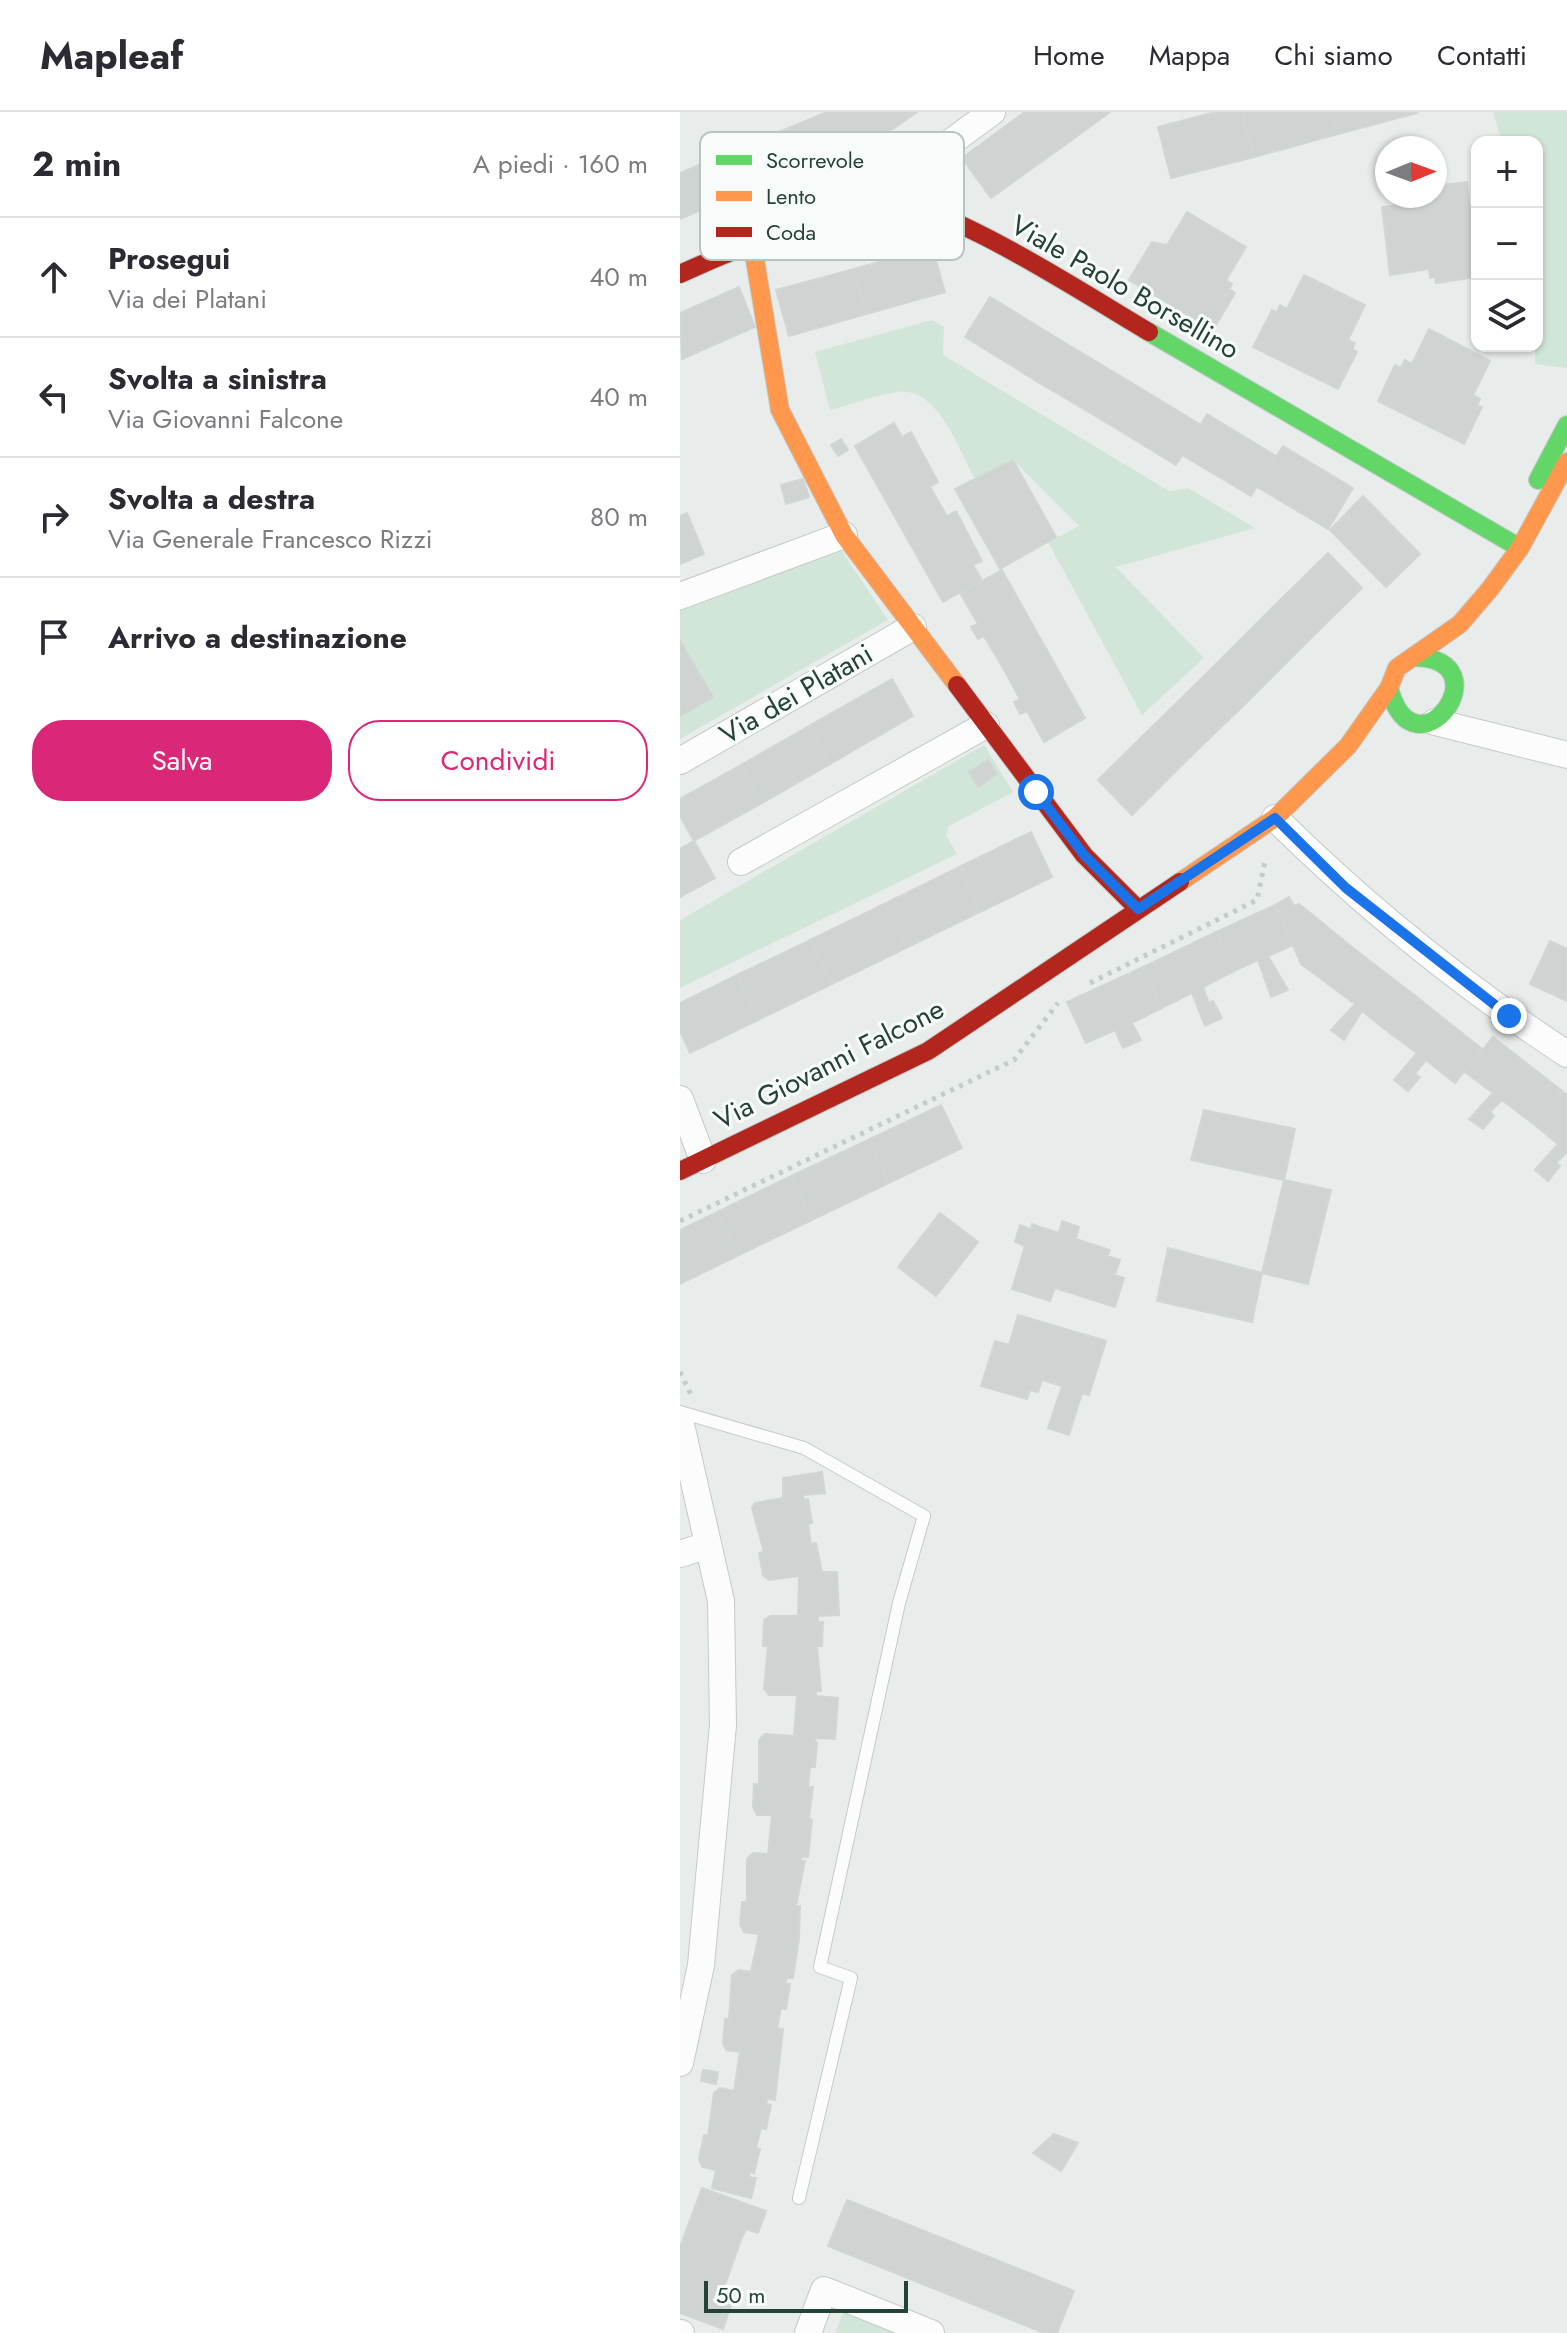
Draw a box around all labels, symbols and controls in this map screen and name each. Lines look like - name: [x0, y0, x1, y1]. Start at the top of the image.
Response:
- text: Mapleaf: [40, 28, 183, 83]
- text: Home: [1033, 35, 1105, 76]
- text: Mappa: [1149, 35, 1230, 76]
- text: Chi siamo: [1274, 35, 1393, 76]
- text: Contatti: [1437, 35, 1527, 76]
- legend: [700, 132, 964, 260]
- north arrow: [1375, 136, 1447, 208]
- map controls: [1471, 136, 1543, 352]
- button: +: [1471, 136, 1543, 208]
- text: 2 min: [32, 140, 121, 189]
- text: Scorrevole: [766, 144, 864, 176]
- text: A piedi · 160 m: [473, 145, 648, 183]
- text: Lento: [766, 180, 816, 212]
- street label: Viale Paolo Borsellino: [1003, 205, 1247, 369]
- button: −: [1471, 208, 1543, 280]
- text: Coda: [766, 216, 816, 248]
- text: Prosegui: [108, 237, 230, 280]
- icon: ahead: [32, 255, 76, 299]
- text: 40 m: [589, 258, 648, 296]
- text: Via dei Platani: [108, 280, 267, 318]
- button: layers: [1471, 280, 1543, 352]
- text: Svolta a sinistra: [108, 357, 327, 400]
- icon: left: [32, 375, 76, 419]
- text: 40 m: [589, 378, 648, 416]
- text: Via Giovanni Falcone: [108, 400, 343, 438]
- text: Svolta a destra: [108, 477, 315, 520]
- icon: right: [32, 495, 76, 539]
- text: 80 m: [590, 498, 648, 536]
- text: Via Generale Francesco Rizzi: [108, 520, 432, 558]
- icon: arrive: [32, 615, 76, 659]
- text: Arrivo a destinazione: [108, 616, 407, 659]
- street label: Via dei Platani: [712, 633, 880, 755]
- button: Salva: [32, 720, 332, 801]
- button: Condividi: [348, 720, 648, 801]
- route start: [1018, 774, 1054, 810]
- street label: Via Giovanni Falcone: [707, 988, 951, 1140]
- route end: [1491, 998, 1527, 1034]
- scale bar: [704, 2277, 908, 2313]
- text: 50 m: [716, 2279, 765, 2311]

